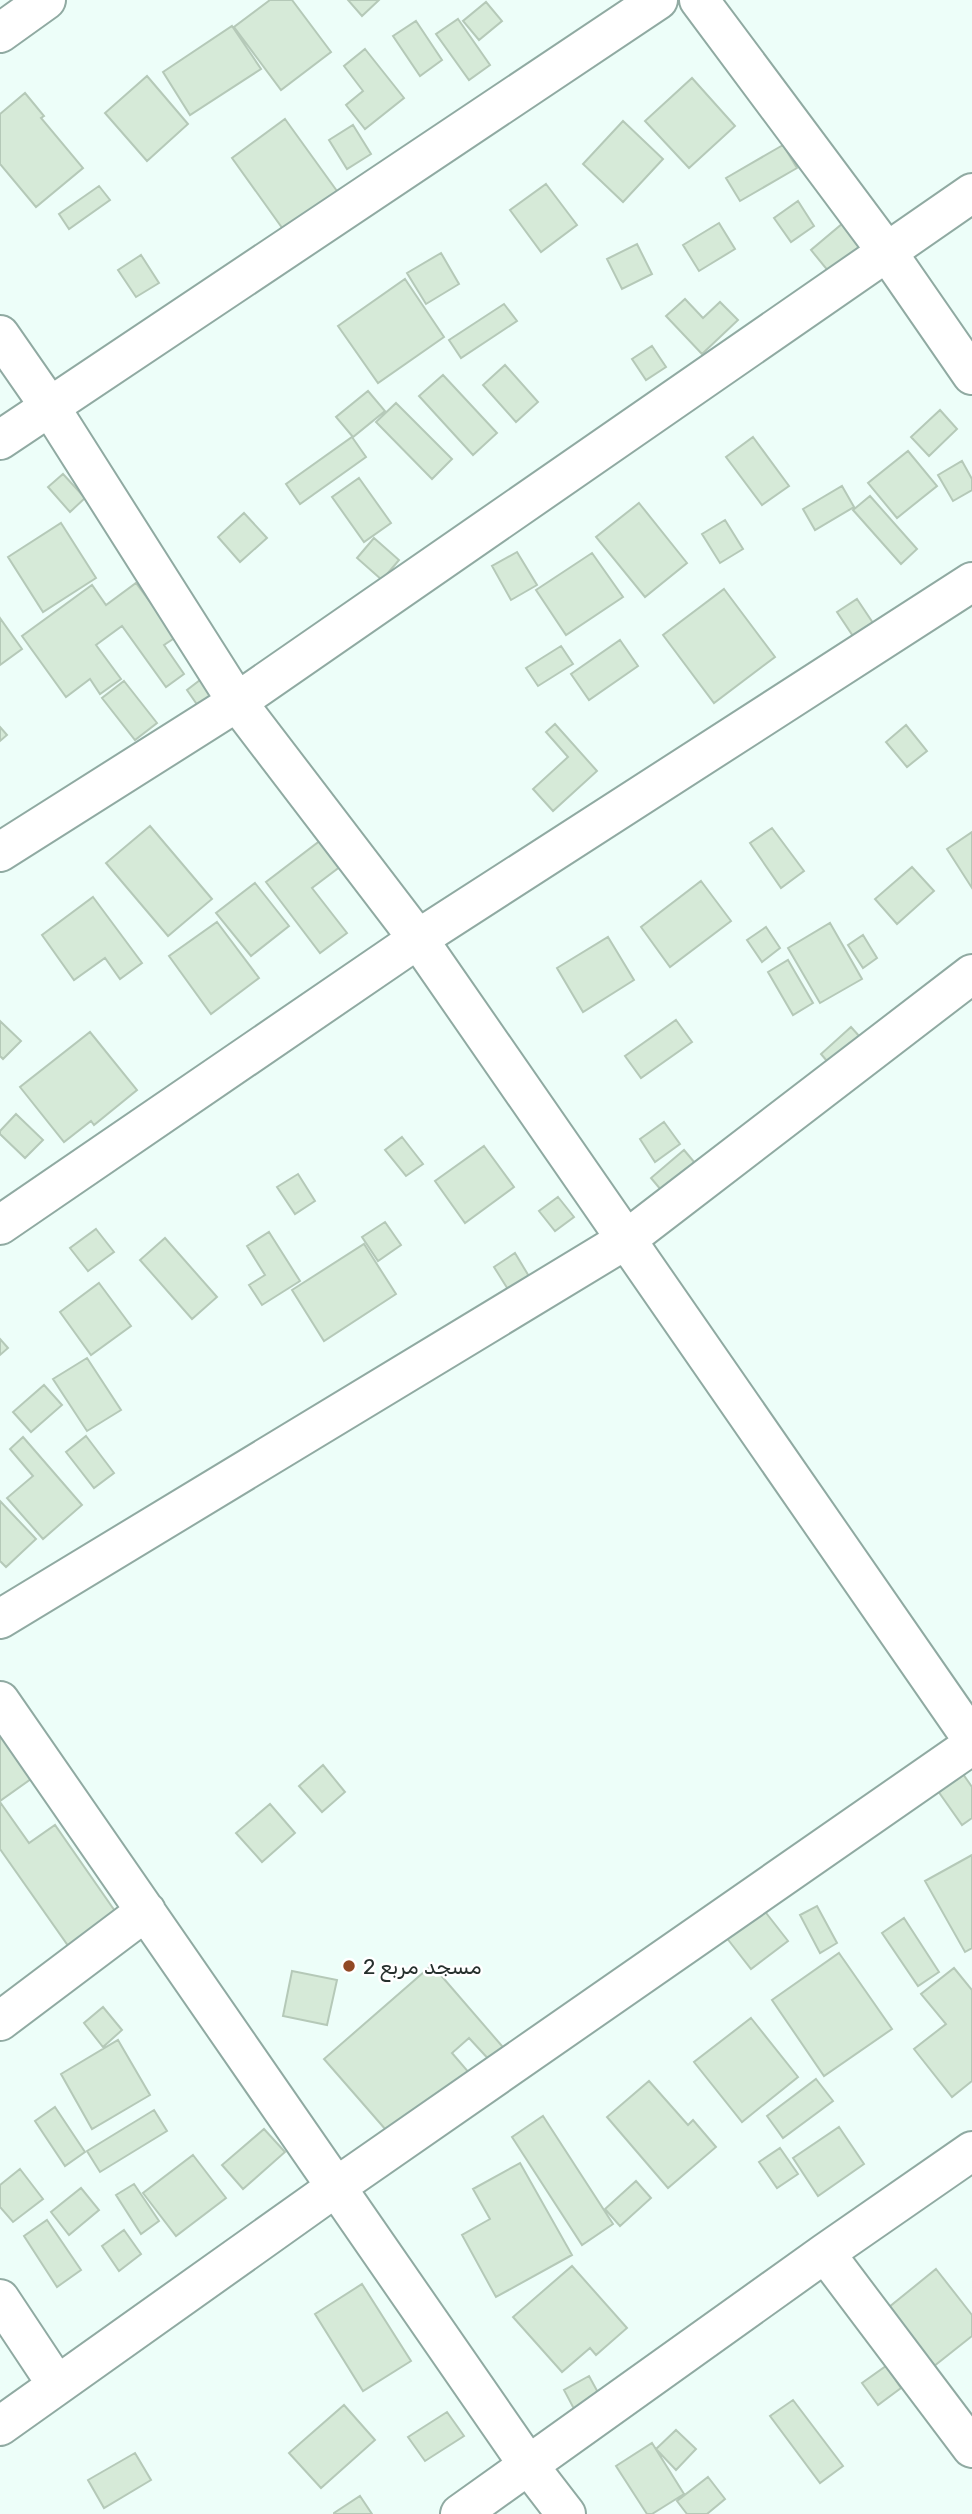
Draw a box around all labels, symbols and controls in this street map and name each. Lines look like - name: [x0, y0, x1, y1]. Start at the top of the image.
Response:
- place label: مسجد مربع 2: [363, 1954, 482, 1982]
- marker: مسجد مربع 2: [341, 1958, 357, 1974]

